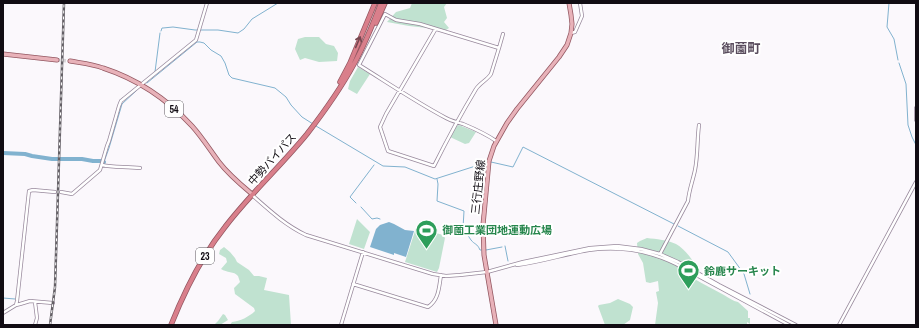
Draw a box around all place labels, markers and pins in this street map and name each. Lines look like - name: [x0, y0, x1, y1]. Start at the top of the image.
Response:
- sports icon: 御薗工業団地運動広場: [413, 217, 439, 250]
- place label: 御薗工業団地運動広場: [442, 223, 552, 237]
- sports icon: 鈴鹿サーキット: [675, 258, 701, 291]
- place label: 鈴鹿サーキット: [704, 264, 781, 278]

